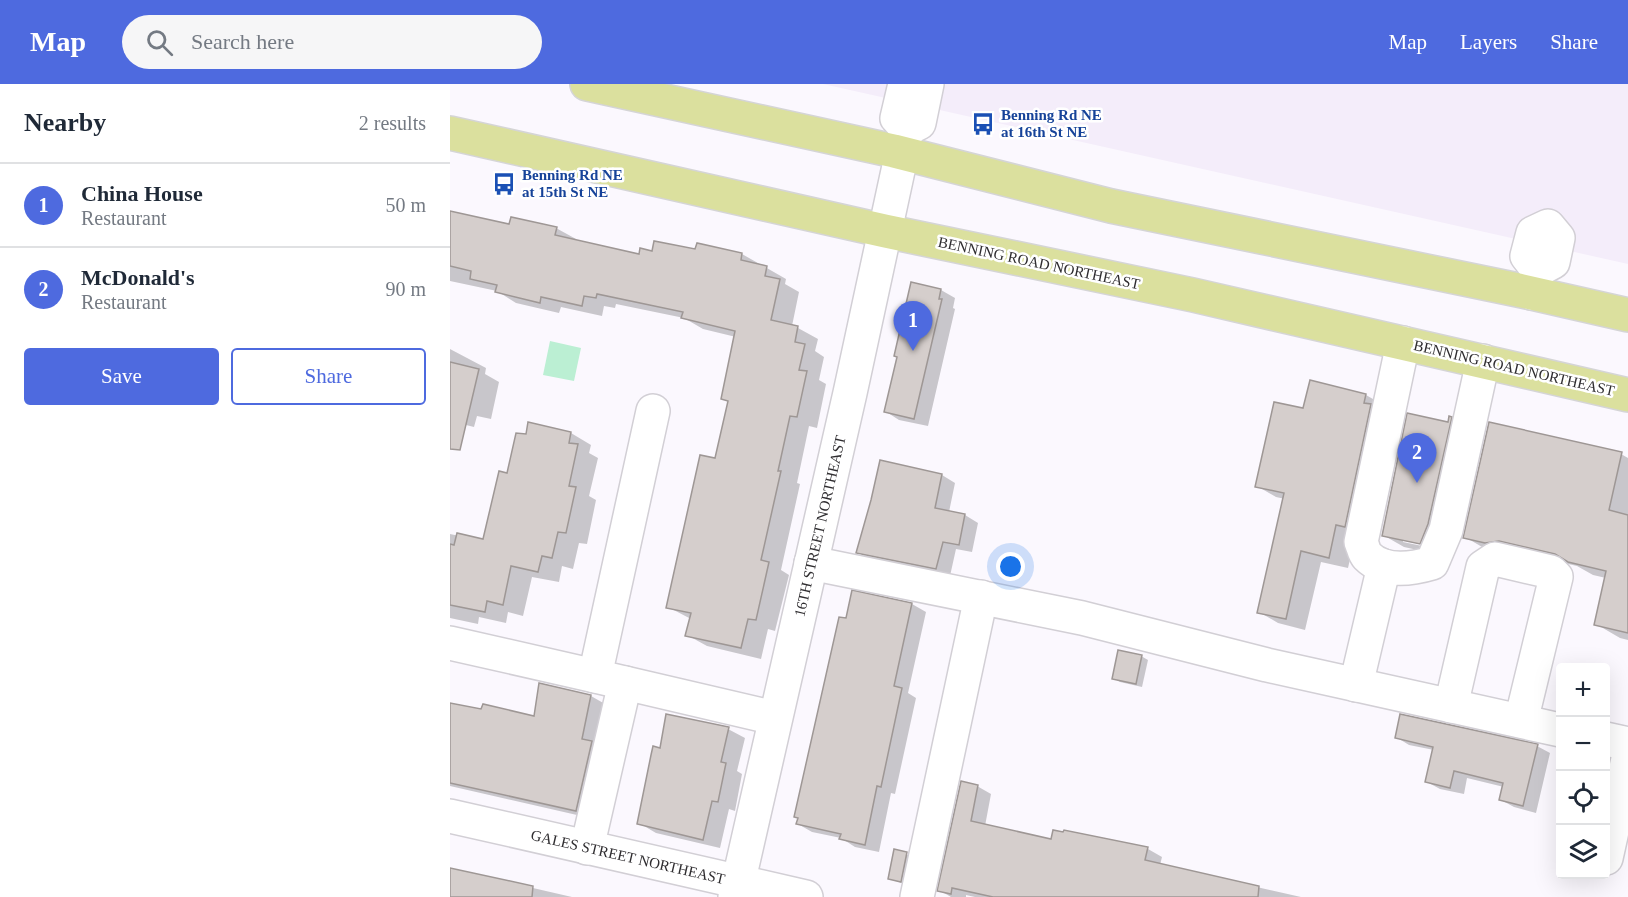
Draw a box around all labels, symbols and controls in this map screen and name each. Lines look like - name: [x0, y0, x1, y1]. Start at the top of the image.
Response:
- search box: [122, 15, 542, 69]
- text: Map: [30, 26, 86, 57]
- icon: search: [143, 26, 176, 59]
- text: Search here: [191, 29, 294, 54]
- text: Map: [1389, 30, 1427, 54]
- text: Layers: [1460, 30, 1517, 54]
- text: Share: [1550, 30, 1598, 54]
- place label: Benning Rd NE at 16th St NE: [1001, 107, 1102, 140]
- text: Nearby: [24, 108, 106, 137]
- bus stop icon: Benning Rd NE at 16th St NE: [970, 111, 996, 137]
- text: 2 results: [359, 112, 426, 134]
- place label: Benning Rd NE at 15th St NE: [522, 167, 623, 200]
- bus stop icon: Benning Rd NE at 15th St NE: [491, 171, 517, 197]
- text: China House: [81, 181, 203, 206]
- text: 1: [39, 194, 49, 216]
- text: 50 m: [385, 194, 426, 216]
- text: Restaurant: [81, 207, 167, 229]
- street label: BENNING ROAD NORTHEAST: [937, 234, 1141, 292]
- text: McDonald's: [81, 265, 195, 290]
- text: 2: [39, 278, 49, 300]
- text: 90 m: [385, 278, 426, 300]
- text: Restaurant: [81, 291, 167, 313]
- pin: 1: [894, 302, 932, 351]
- street label: BENNING ROAD NORTHEAST: [1412, 337, 1616, 399]
- button: Save: [24, 348, 219, 405]
- button: Share: [231, 348, 426, 405]
- street label: 16TH STREET NORTHEAST: [791, 434, 849, 618]
- pin: 2: [1398, 434, 1436, 483]
- your location: [996, 552, 1025, 581]
- map controls: [1556, 663, 1610, 879]
- button: +: [1556, 663, 1610, 717]
- button: −: [1556, 717, 1610, 771]
- button: locate: [1556, 771, 1610, 825]
- button: layers: [1556, 825, 1610, 879]
- street label: GALES STREET NORTHEAST: [529, 827, 727, 887]

